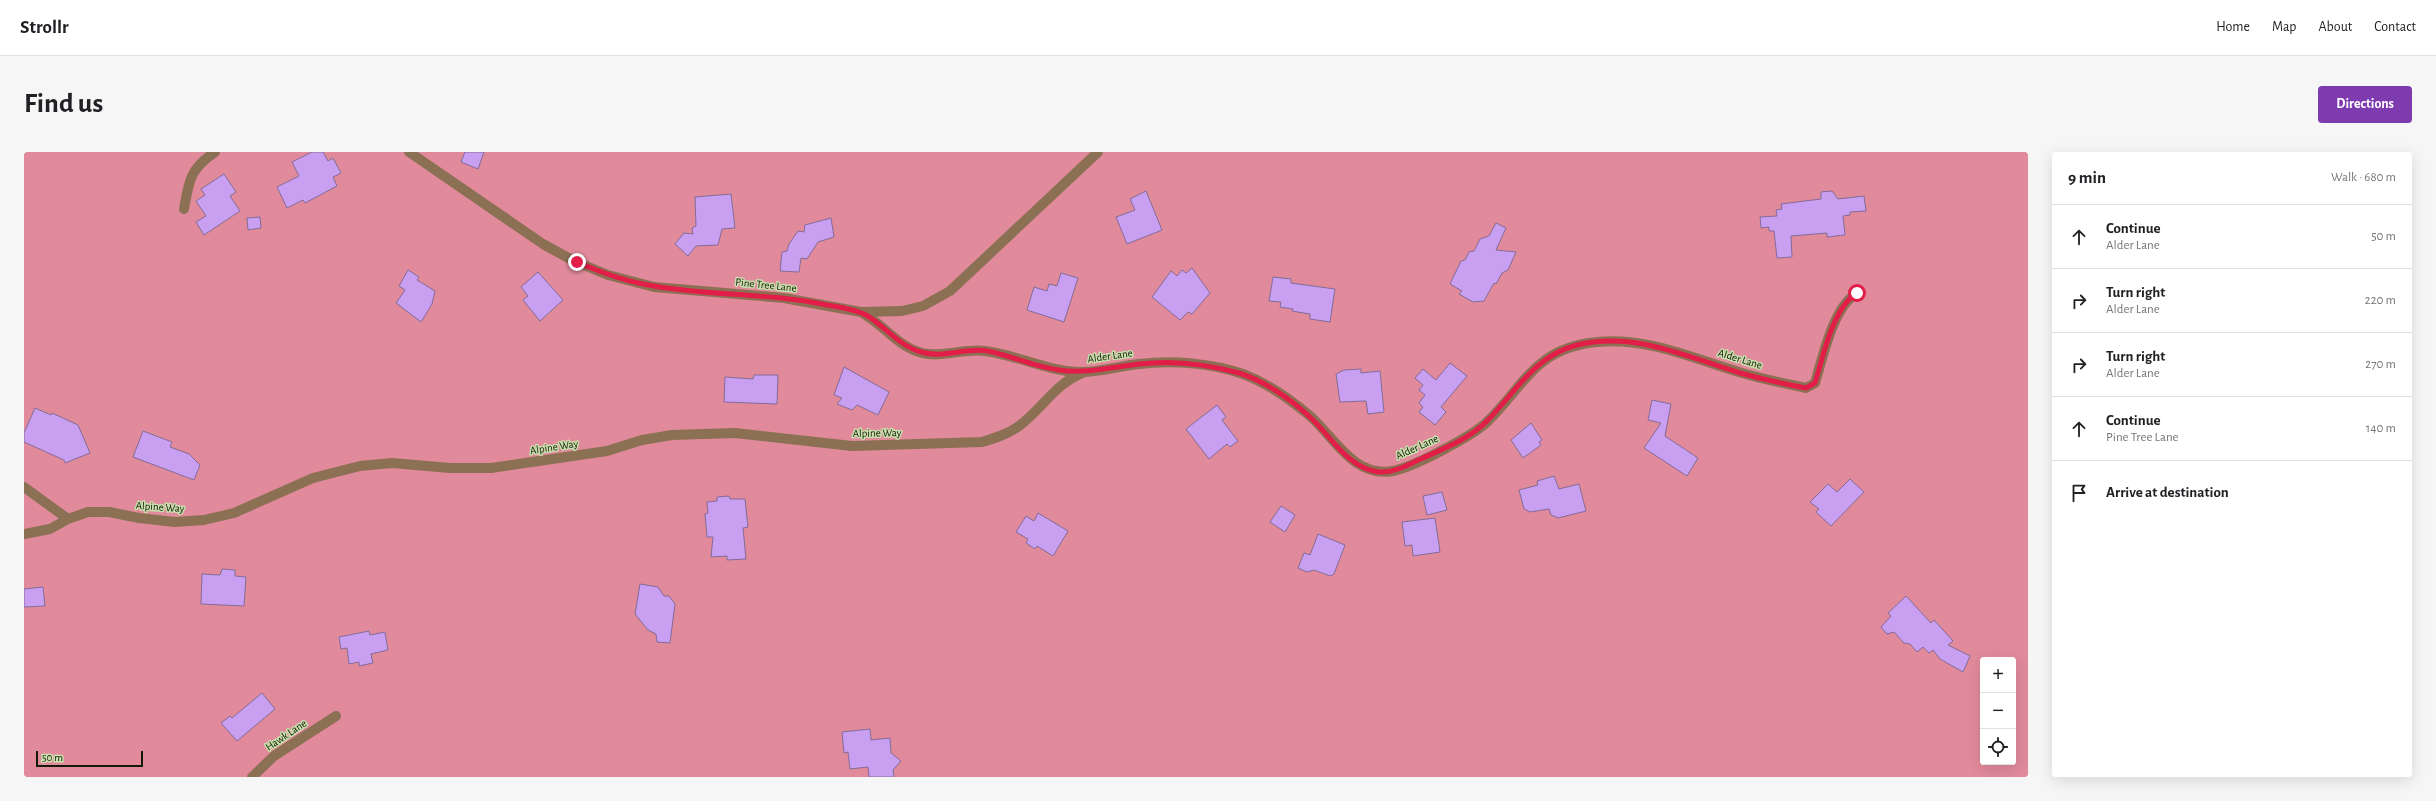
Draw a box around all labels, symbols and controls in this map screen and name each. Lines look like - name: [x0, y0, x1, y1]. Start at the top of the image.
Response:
- text: Strollr: [20, 18, 69, 37]
- text: Home: [2216, 20, 2250, 34]
- text: Map: [2272, 20, 2296, 34]
- text: About: [2318, 20, 2352, 34]
- text: Contact: [2374, 20, 2416, 34]
- button: Directions: [2318, 86, 2412, 123]
- text: Find us: [24, 90, 103, 118]
- text: 9 min: [2068, 169, 2106, 186]
- text: Walk · 680 m: [2331, 171, 2396, 184]
- text: Continue: [2106, 221, 2161, 236]
- icon: ahead: [2068, 226, 2090, 248]
- text: 50 m: [2371, 230, 2396, 243]
- text: Alder Lane: [2106, 239, 2160, 252]
- route end: [568, 253, 586, 271]
- street label: Pine Tree Lane: [735, 276, 797, 294]
- route start: [1848, 284, 1866, 302]
- text: Turn right: [2106, 285, 2165, 300]
- icon: right: [2068, 290, 2090, 312]
- text: 220 m: [2365, 294, 2396, 307]
- text: Alder Lane: [2106, 303, 2160, 316]
- street label: Alder Lane: [1087, 347, 1133, 365]
- street label: Alder Lane: [1717, 347, 1763, 371]
- text: Turn right: [2106, 349, 2165, 364]
- icon: right: [2068, 354, 2090, 376]
- text: 270 m: [2365, 358, 2396, 371]
- text: Alder Lane: [2106, 367, 2160, 380]
- text: Continue: [2106, 413, 2161, 428]
- icon: ahead: [2068, 418, 2090, 440]
- text: 140 m: [2366, 422, 2396, 435]
- street label: Alpine Way: [853, 427, 902, 439]
- text: Pine Tree Lane: [2106, 431, 2179, 444]
- street label: Alder Lane: [1394, 433, 1440, 461]
- street label: Alpine Way: [529, 438, 579, 456]
- icon: arrive: [2068, 482, 2090, 504]
- text: Arrive at destination: [2106, 485, 2229, 500]
- street label: Alpine Way: [135, 500, 185, 514]
- map controls: [1980, 657, 2016, 765]
- button: +: [1980, 657, 2016, 693]
- button: −: [1980, 693, 2016, 729]
- street label: Hawk Lane: [264, 717, 308, 753]
- button: locate: [1980, 729, 2016, 765]
- scale bar: [36, 749, 143, 768]
- text: 50 m: [42, 752, 63, 763]

